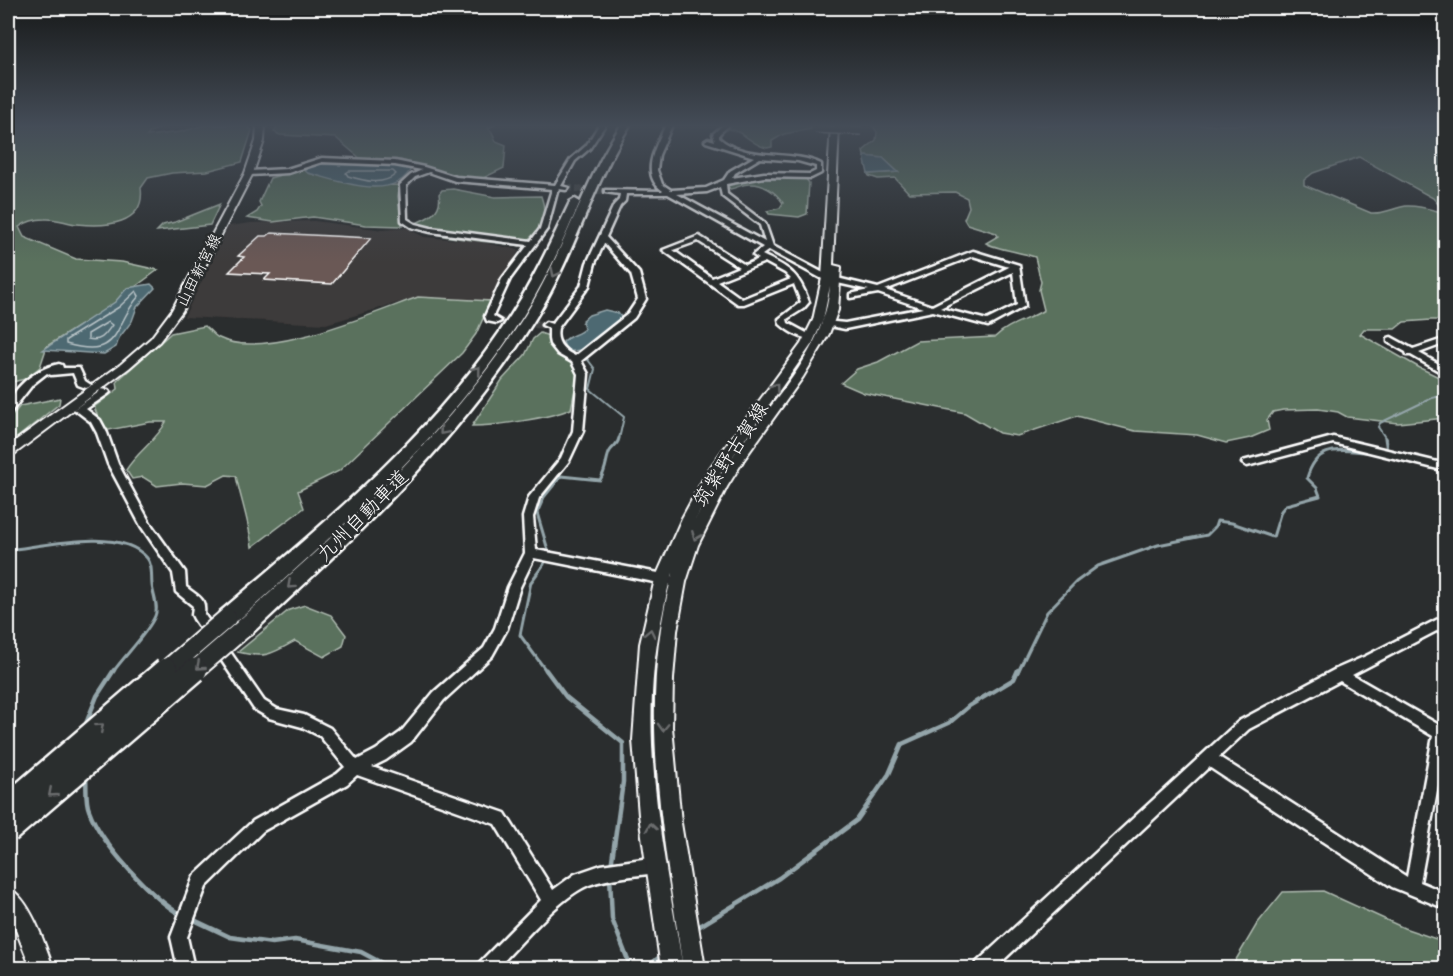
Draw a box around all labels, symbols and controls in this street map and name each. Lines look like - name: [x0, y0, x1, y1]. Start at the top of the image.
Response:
- street label: 山田新宮線: [170, 229, 225, 310]
- one-way arrow: [551, 266, 562, 277]
- one-way arrow: [470, 366, 481, 377]
- one-way arrow: [768, 382, 779, 393]
- street label: 筑紫野古賀線: [686, 396, 773, 511]
- one-way arrow: [439, 424, 450, 435]
- street label: 九州自動車道: [310, 463, 413, 566]
- one-way arrow: [691, 530, 703, 541]
- one-way arrow: [287, 578, 298, 589]
- one-way arrow: [643, 628, 656, 638]
- one-way arrow: [196, 659, 206, 670]
- one-way arrow: [656, 722, 669, 731]
- one-way arrow: [93, 723, 104, 734]
- one-way arrow: [48, 786, 59, 797]
- one-way arrow: [646, 822, 658, 831]

